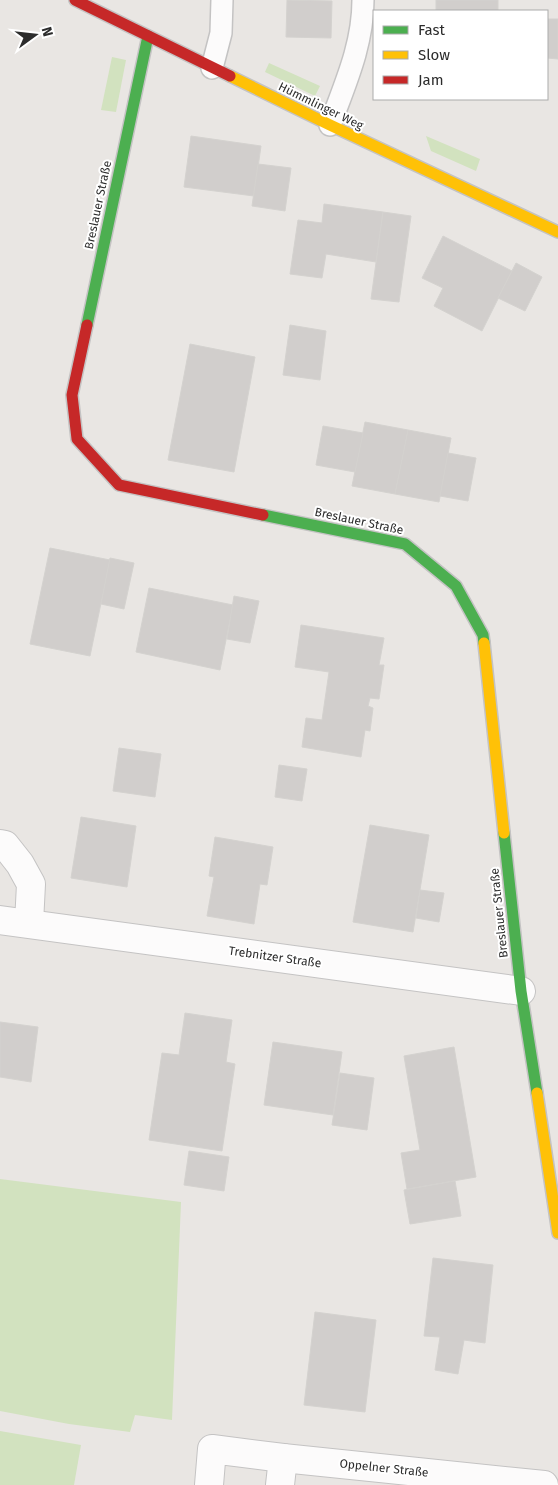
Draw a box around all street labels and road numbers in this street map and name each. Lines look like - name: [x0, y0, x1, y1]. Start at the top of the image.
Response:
- street label: Hümmlinger Weg: [276, 79, 366, 133]
- street label: Breslauer Straße: [82, 159, 114, 251]
- street label: Breslauer Straße: [313, 505, 405, 537]
- street label: Breslauer Straße: [487, 867, 511, 959]
- street label: Trebnitzer Straße: [228, 944, 322, 970]
- street label: Oppelner Straße: [339, 1456, 429, 1480]

